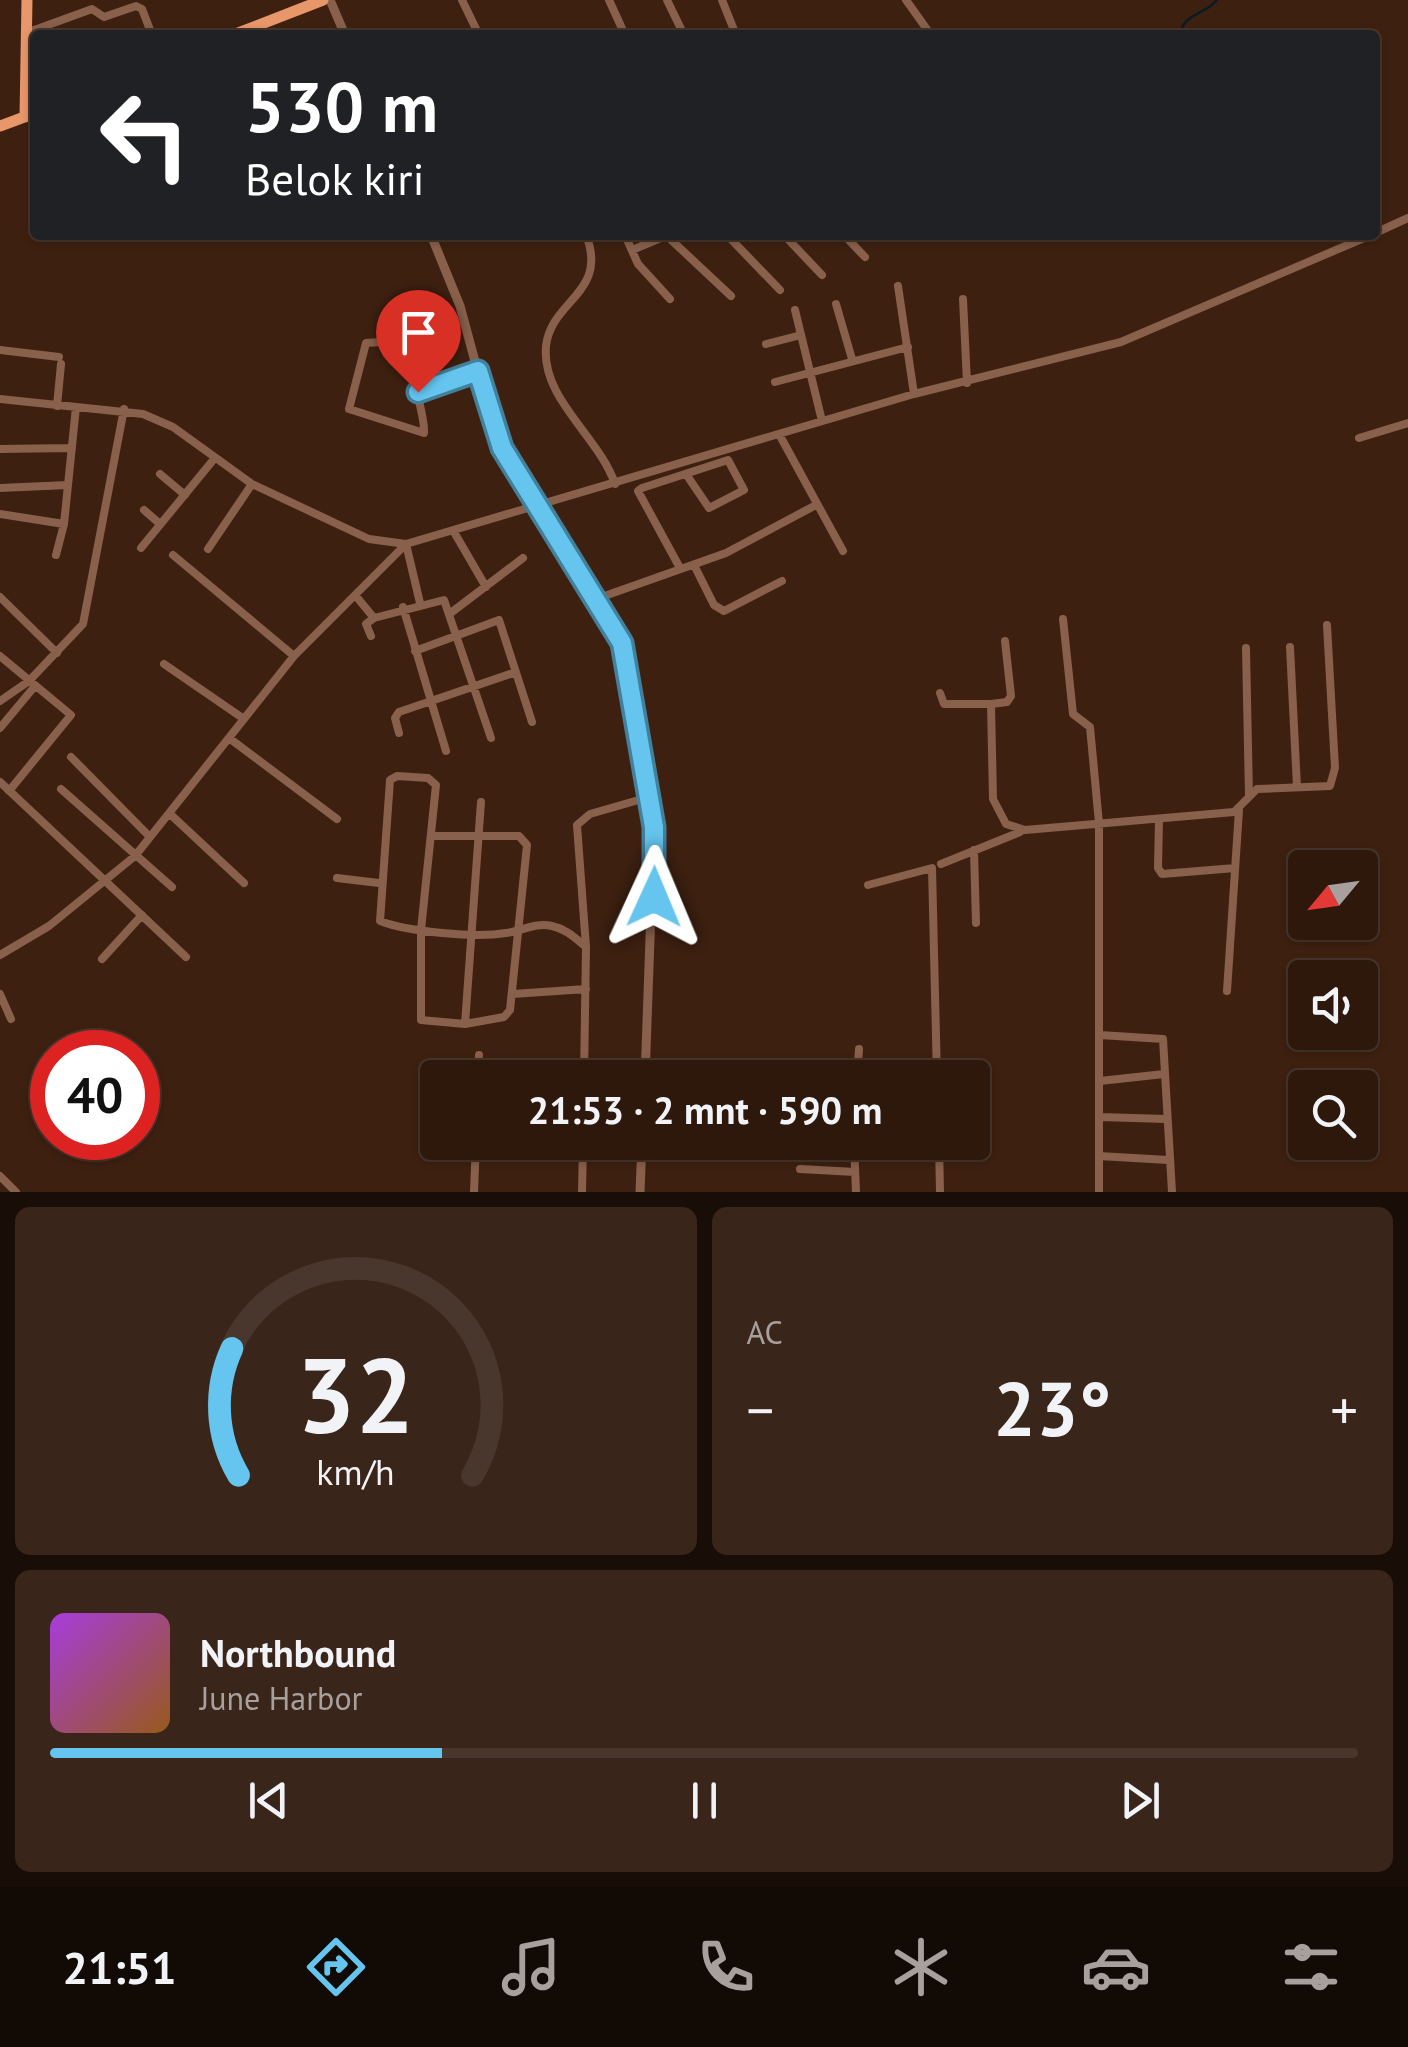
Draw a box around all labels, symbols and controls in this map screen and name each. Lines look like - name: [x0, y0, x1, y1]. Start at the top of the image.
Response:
- text: 530 m: [245, 61, 438, 151]
- icon: left: [80, 70, 210, 200]
- text: Belok kiri: [245, 149, 425, 207]
- pin: [376, 290, 461, 393]
- icon: arrive: [391, 305, 446, 360]
- position arrow: [602, 845, 706, 949]
- north arrow: [1288, 850, 1378, 940]
- map controls: [1288, 850, 1378, 1160]
- button: sound: [1288, 960, 1378, 1050]
- speed limit sign: 40: [30, 1030, 160, 1160]
- button: search: [1288, 1070, 1378, 1160]
- text: 21:53 · 2 mnt · 590 m: [528, 1085, 882, 1134]
- text: AC: [747, 1311, 783, 1353]
- text: 32: [297, 1327, 415, 1462]
- text: 23°: [993, 1360, 1111, 1457]
- text: −: [747, 1374, 774, 1445]
- text: +: [1330, 1374, 1358, 1445]
- text: km/h: [317, 1449, 395, 1495]
- text: Northbound: [200, 1628, 396, 1677]
- text: June Harbor: [200, 1677, 362, 1719]
- icon: previous: [241, 1773, 296, 1828]
- icon: pause: [677, 1773, 732, 1828]
- icon: next: [1113, 1773, 1168, 1828]
- icon: directions: [301, 1932, 371, 2002]
- icon: music: [496, 1932, 566, 2002]
- icon: phone: [691, 1932, 761, 2002]
- icon: climate: [886, 1932, 956, 2002]
- icon: car: [1081, 1932, 1151, 2002]
- icon: filters: [1276, 1932, 1346, 2002]
- text: 21:51: [62, 1938, 177, 1996]

